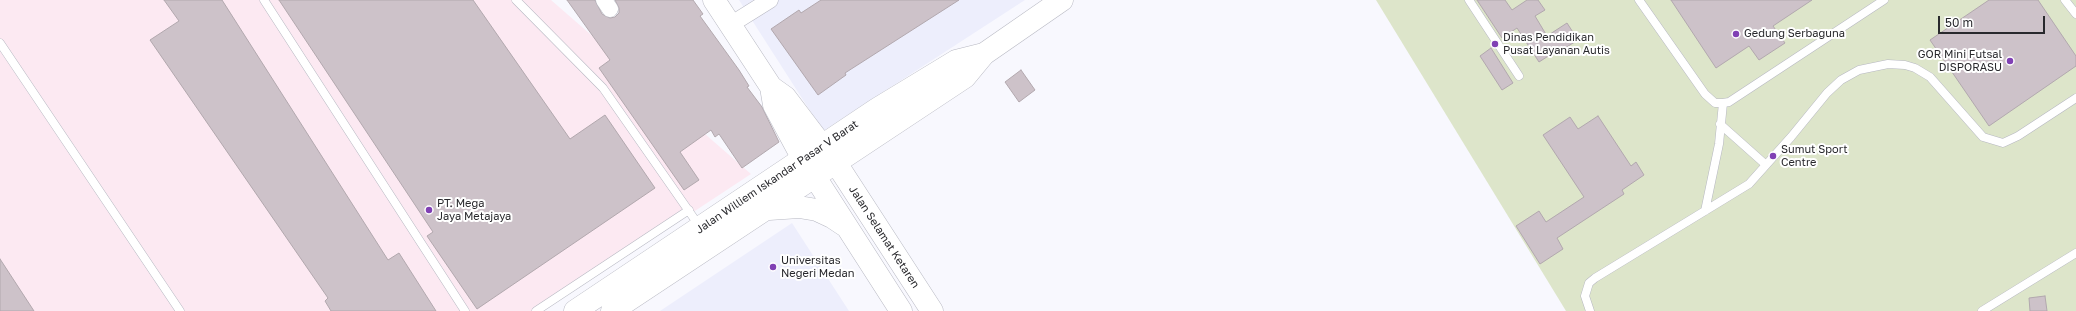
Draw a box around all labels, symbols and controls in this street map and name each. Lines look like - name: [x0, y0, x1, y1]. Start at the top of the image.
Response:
- scale bar: [1940, 8, 2047, 34]
- text: 50 m: [1945, 15, 1973, 30]
- place label: Gedung Serbaguna: [1744, 27, 1845, 41]
- marker: Gedung Serbaguna: [1731, 29, 1741, 39]
- place label: Dinas Pendidikan Pusat Layanan Autis: [1503, 31, 1610, 57]
- marker: Dinas Pendidikan Pusat Layanan Autis: [1490, 39, 1500, 49]
- place label: GOR Mini Futsal DISPORASU: [1918, 48, 2002, 74]
- marker: GOR Mini Futsal DISPORASU: [2005, 56, 2015, 66]
- street label: Jalan Williem Iskandar Pasar V Barat: [693, 118, 861, 236]
- place label: Sumut Sport Centre: [1781, 143, 1848, 169]
- marker: Sumut Sport Centre: [1768, 151, 1778, 161]
- street label: Jalan Selamat Ketaren: [846, 183, 922, 291]
- place label: PT. Mega Jaya Metajaya: [437, 197, 511, 223]
- marker: PT. Mega Jaya Metajaya: [424, 205, 434, 215]
- place label: Universitas Negeri Medan: [781, 254, 854, 280]
- marker: Universitas Negeri Medan: [768, 262, 778, 272]

